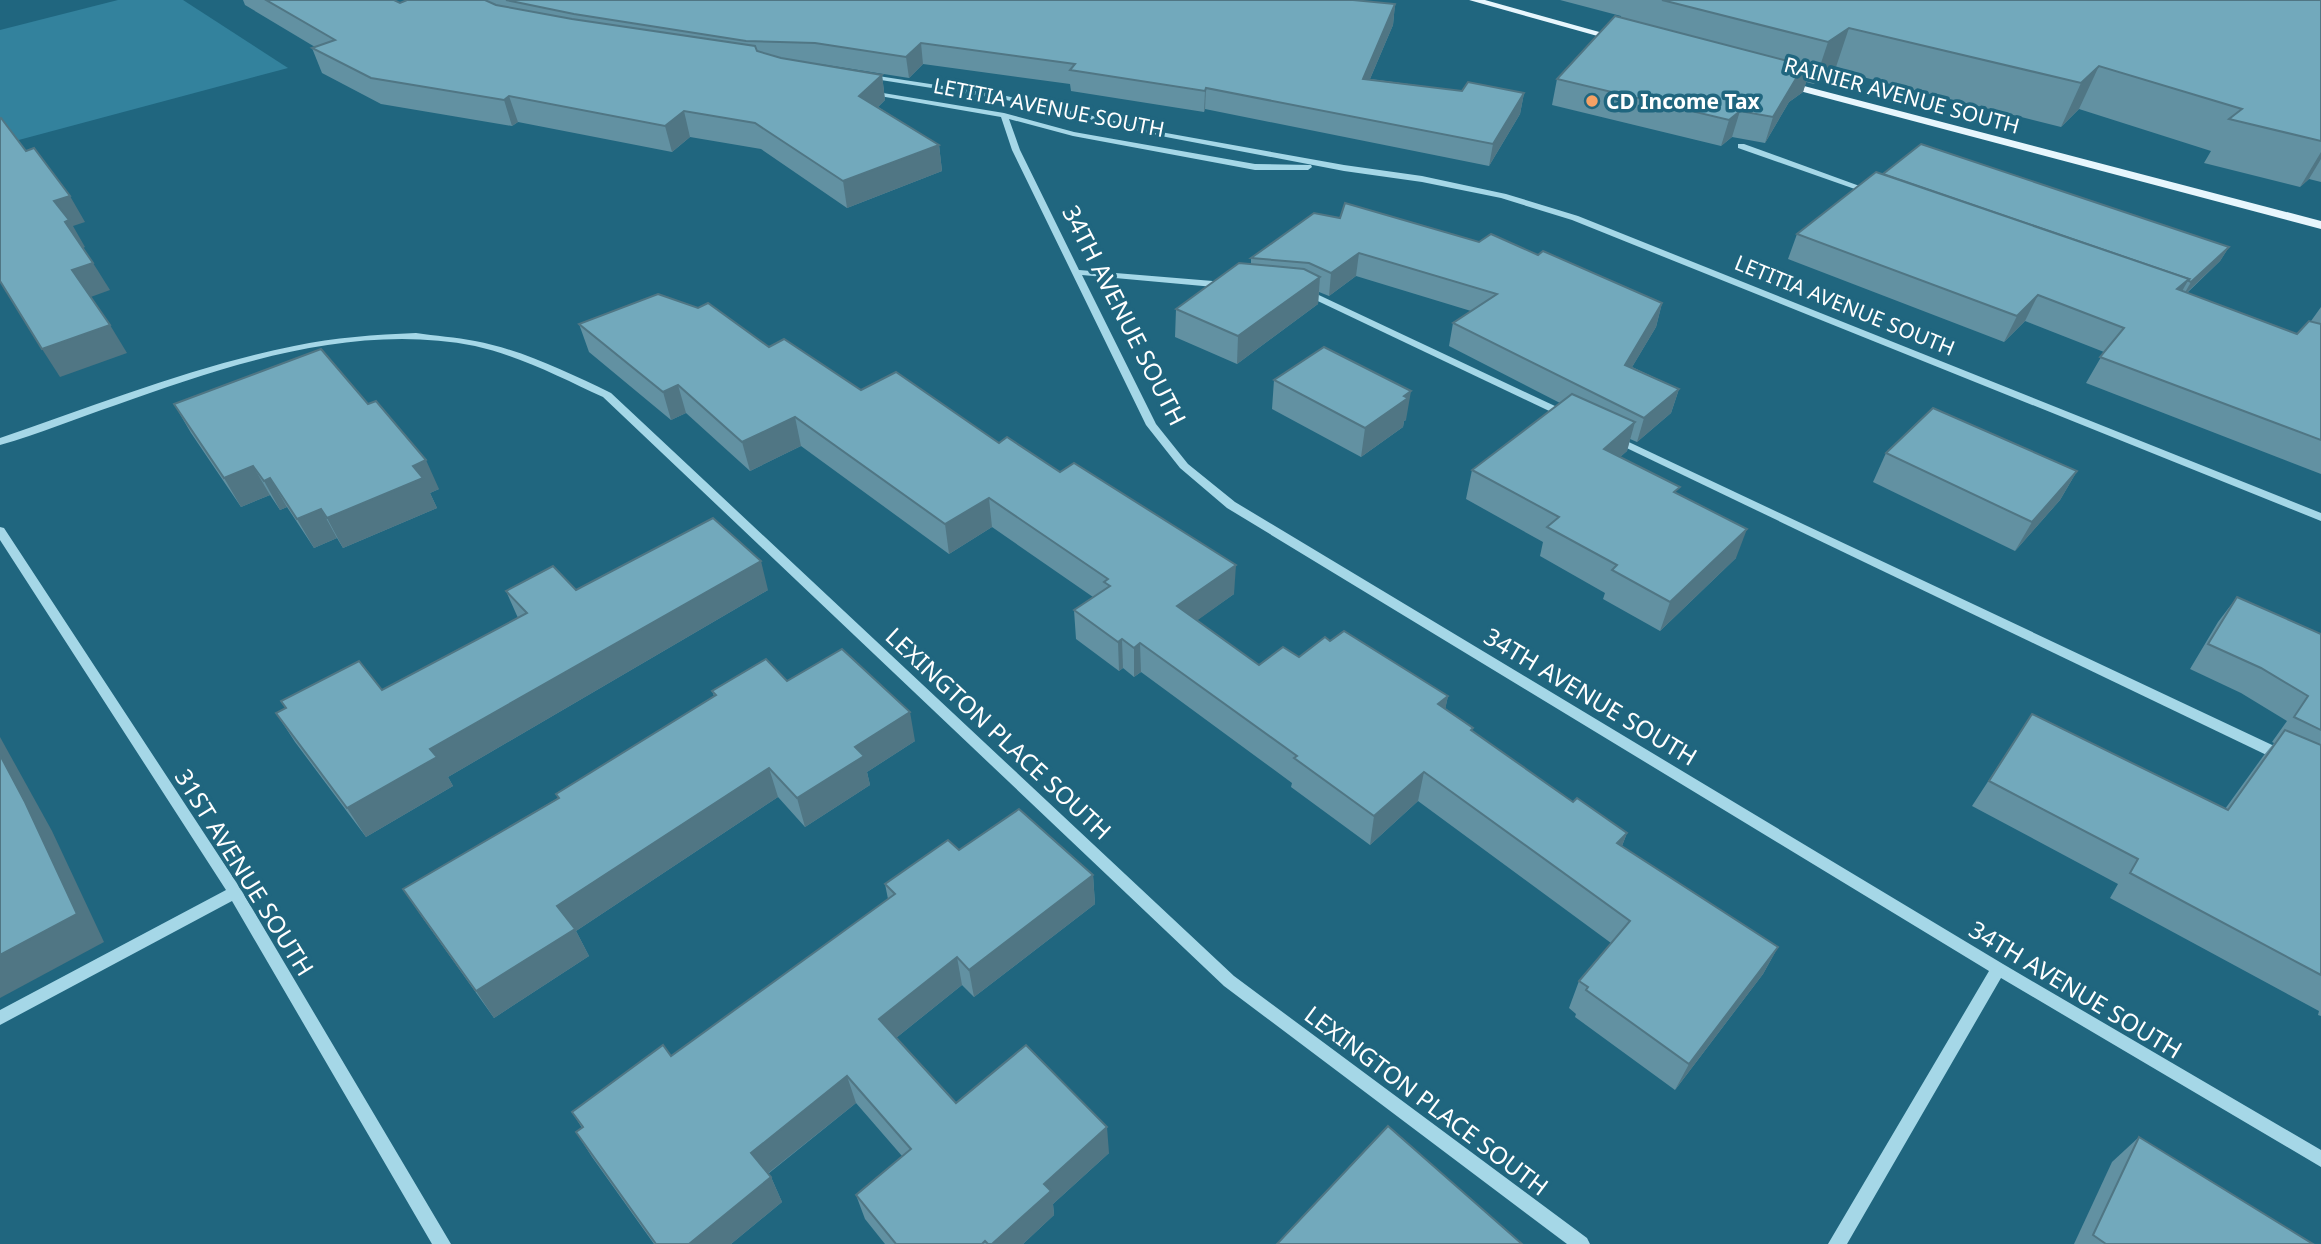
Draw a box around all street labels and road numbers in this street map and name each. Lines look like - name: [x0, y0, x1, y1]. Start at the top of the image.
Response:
- street label: RAINIER AVENUE SOUTH: [1781, 50, 2023, 140]
- street label: LETITIA AVENUE SOUTH: [931, 71, 1167, 143]
- street label: 34TH AVENUE SOUTH: [1055, 199, 1195, 431]
- street label: LETITIA AVENUE SOUTH: [1731, 248, 1959, 362]
- street label: 34TH AVENUE SOUTH: [1478, 619, 1704, 773]
- street label: LEXINGTON PLACE SOUTH: [879, 620, 1119, 846]
- street label: 31ST AVENUE SOUTH: [168, 762, 322, 982]
- street label: 34TH AVENUE SOUTH: [1963, 912, 2189, 1066]
- street label: LEXINGTON PLACE SOUTH: [1298, 997, 1556, 1203]

